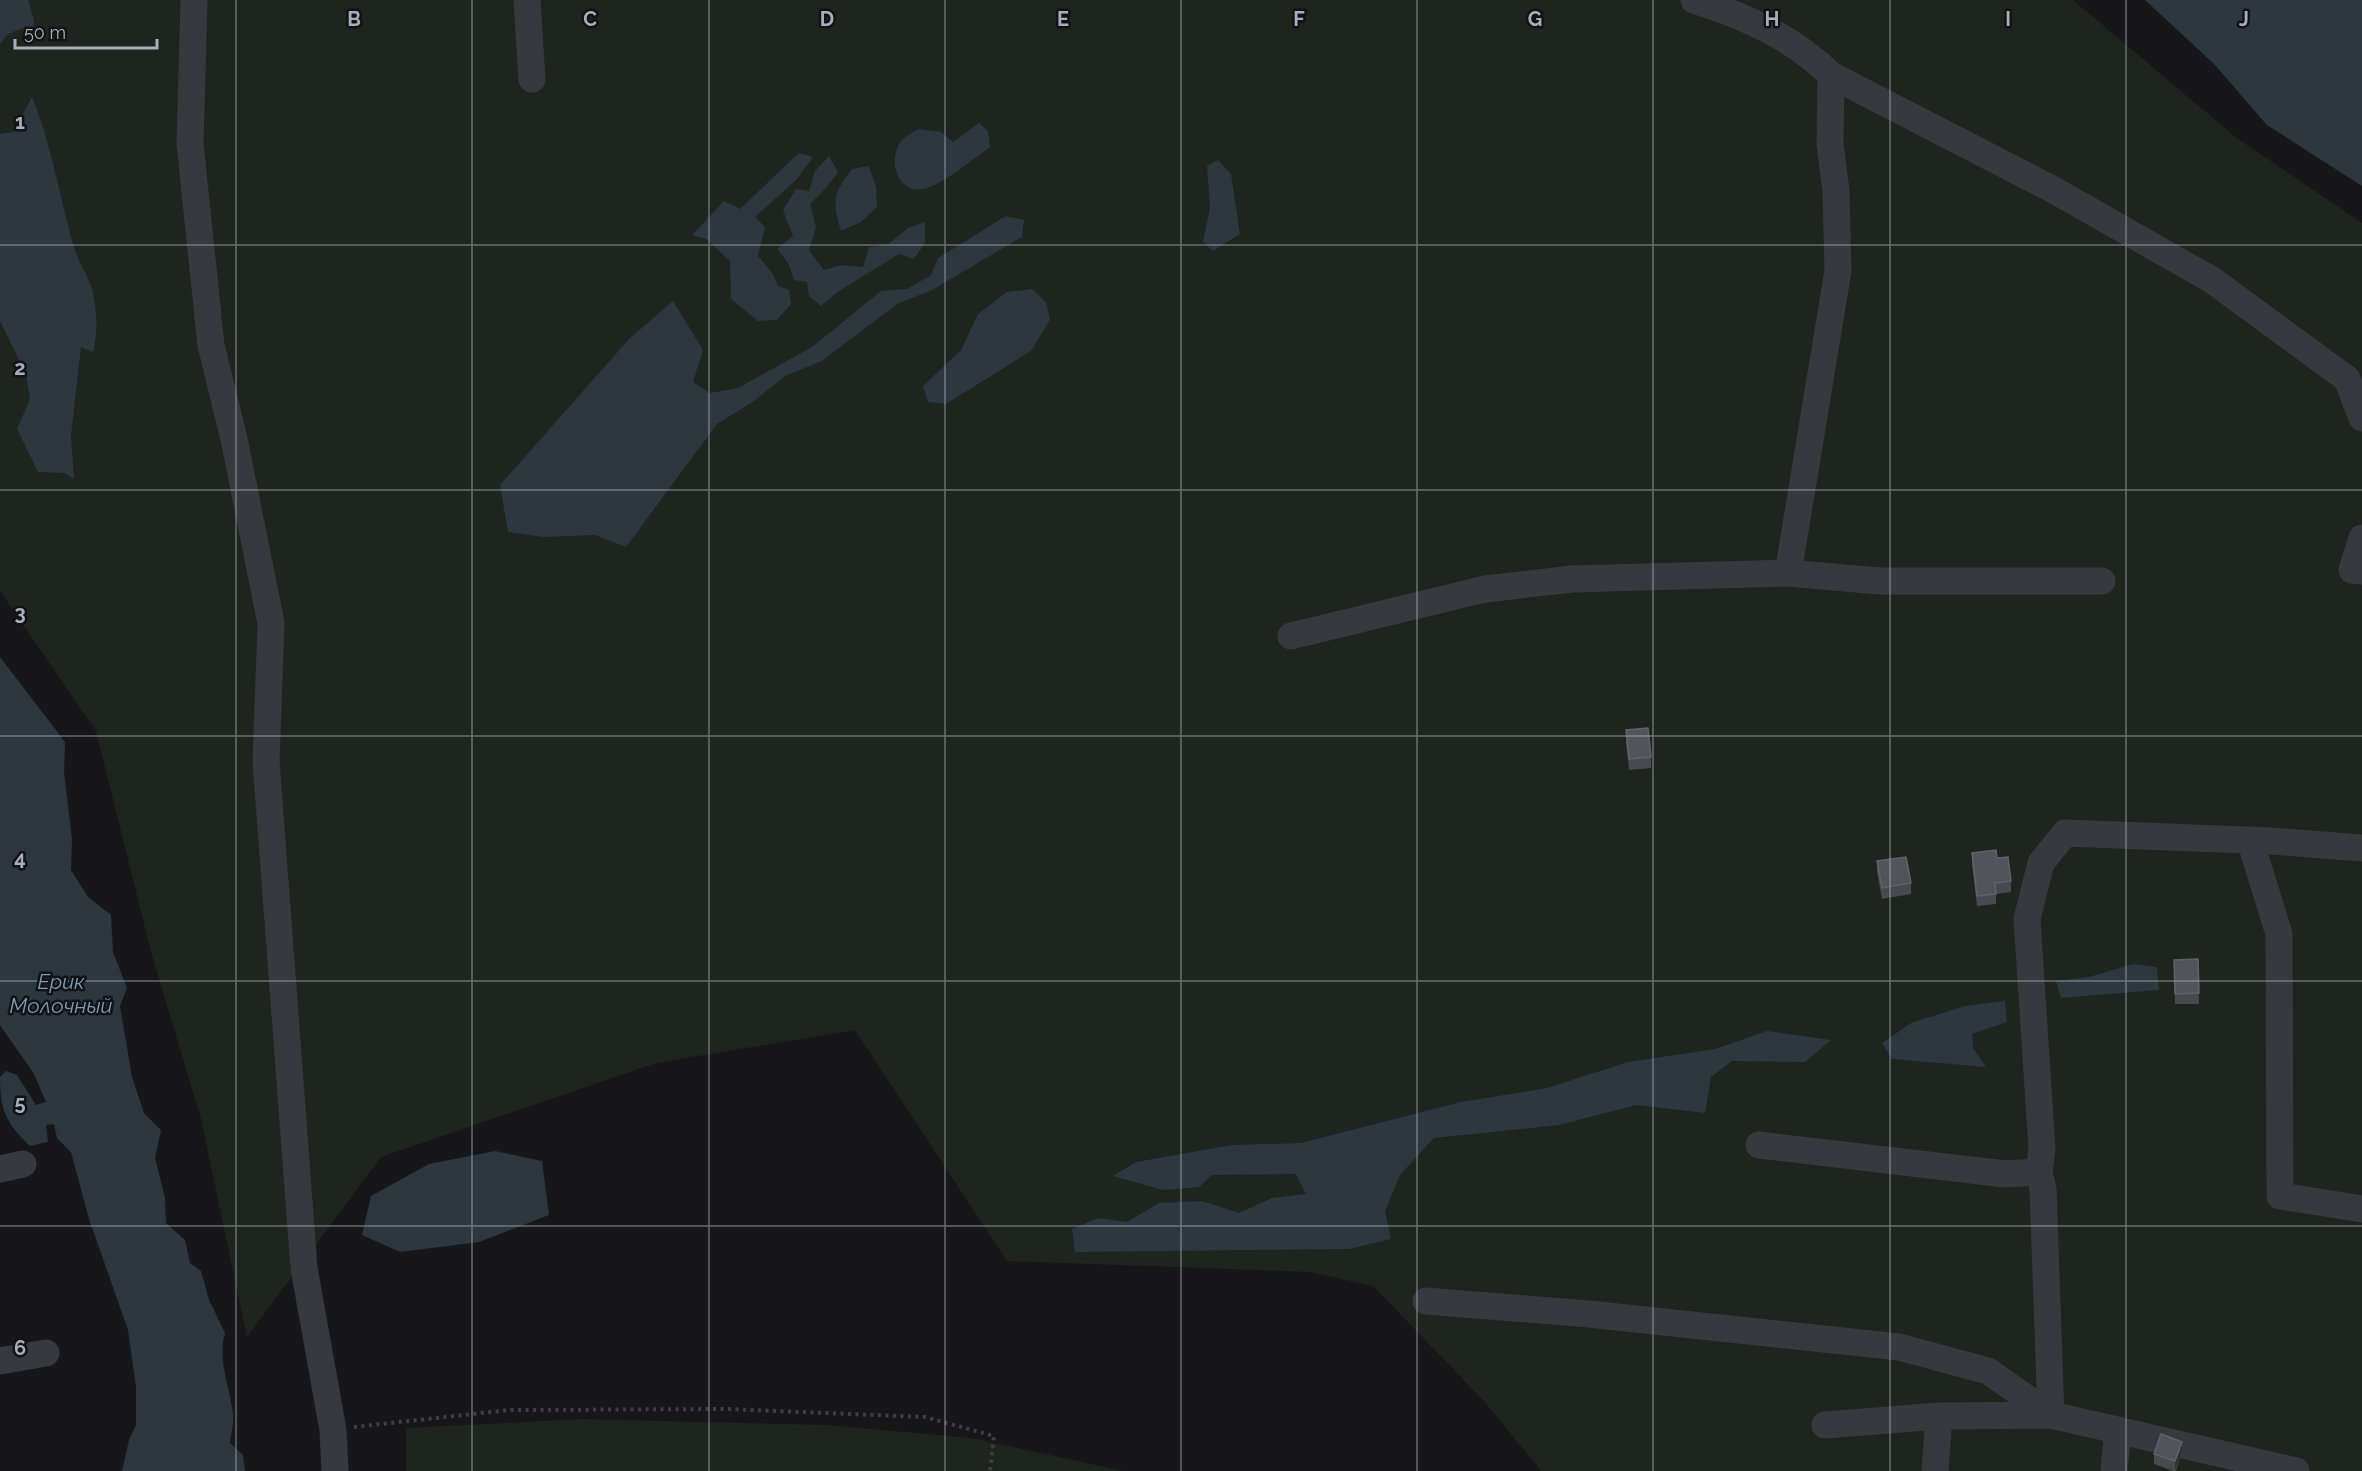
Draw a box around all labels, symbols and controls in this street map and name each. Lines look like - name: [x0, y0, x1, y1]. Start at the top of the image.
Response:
- text: B: [347, 7, 361, 31]
- text: C: [583, 7, 597, 31]
- text: D: [820, 7, 834, 31]
- text: E: [1057, 7, 1069, 31]
- text: F: [1293, 7, 1305, 31]
- text: G: [1528, 7, 1542, 31]
- text: H: [1765, 7, 1779, 31]
- text: I: [2005, 7, 2011, 31]
- text: J: [2239, 7, 2249, 31]
- scale bar: [15, 12, 158, 50]
- text: 50 m: [24, 22, 66, 43]
- text: 1: [15, 110, 25, 134]
- text: 2: [14, 356, 26, 380]
- text: 3: [14, 601, 26, 625]
- text: 4: [14, 846, 26, 870]
- water label: Ерик Молочный: [10, 969, 112, 1018]
- text: 5: [14, 1091, 26, 1115]
- text: 6: [14, 1336, 26, 1360]

